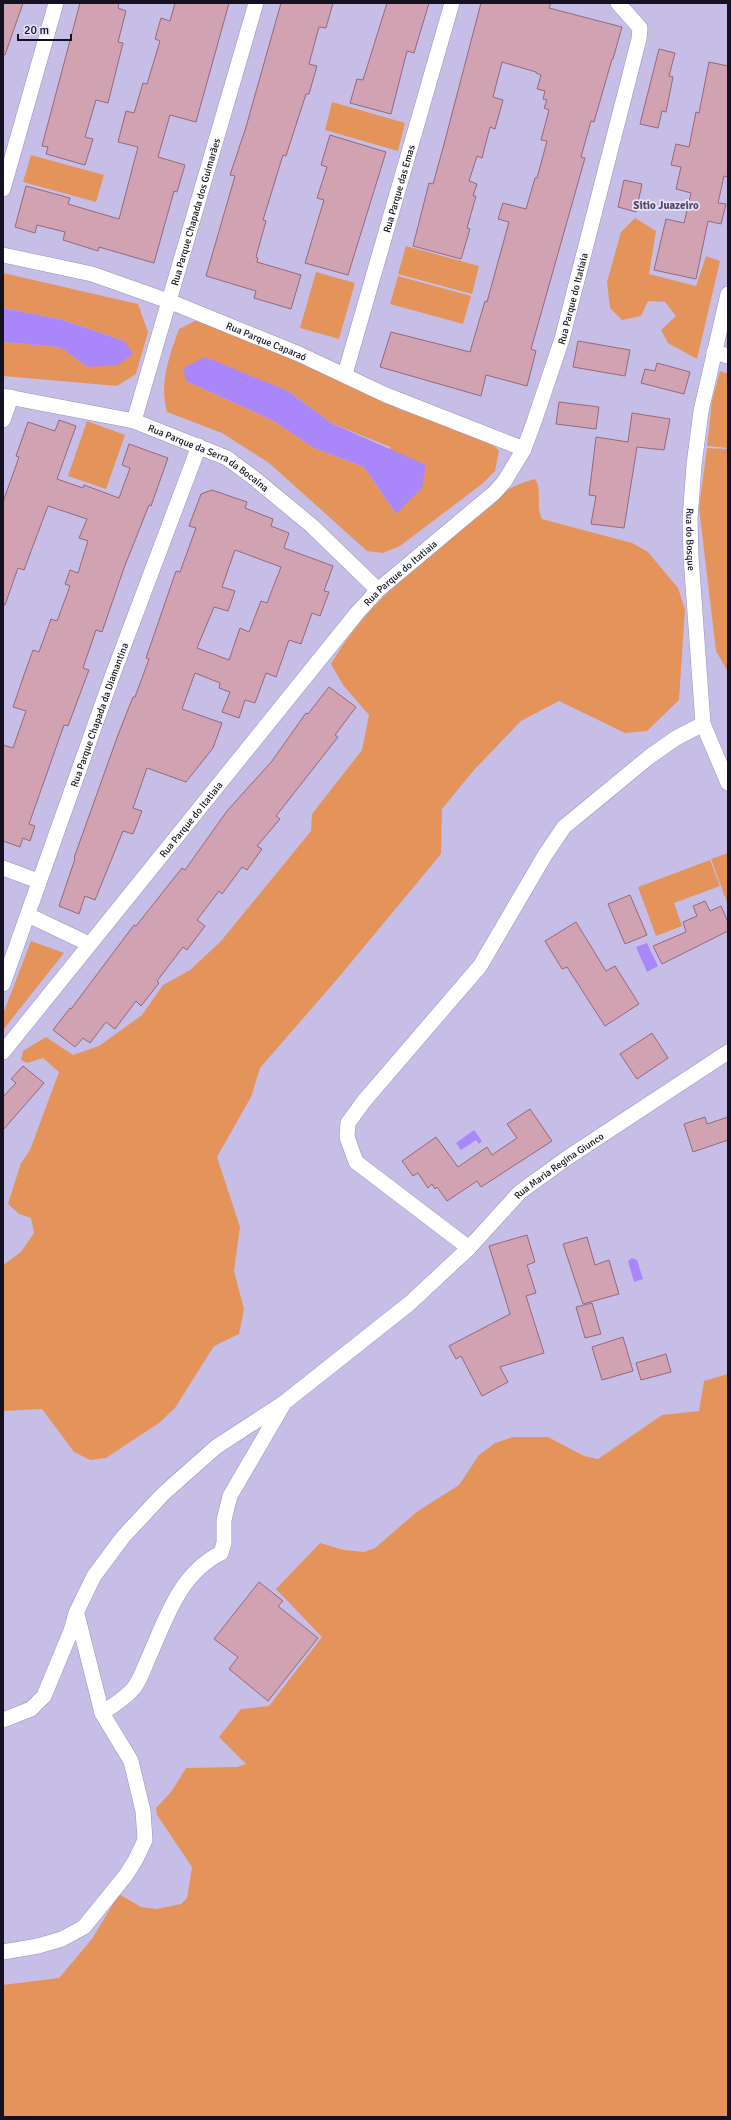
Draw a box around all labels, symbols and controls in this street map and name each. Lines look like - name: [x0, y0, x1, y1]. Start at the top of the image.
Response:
- scale bar: [18, 16, 71, 42]
- text: 20 m: [24, 23, 49, 38]
- street label: Rua Parque Chapada dos Guimarães: [169, 136, 223, 287]
- street label: Rua Parque das Emas: [381, 143, 418, 234]
- district label: Sitio Juazeiro: [633, 199, 699, 212]
- street label: Rua Parque do Itatiaia: [556, 252, 591, 346]
- street label: Rua Parque Caparaó: [224, 320, 308, 364]
- street label: Rua Parque da Serra da Bocaína: [146, 422, 271, 495]
- street label: Rua do Bosque: [683, 507, 697, 571]
- street label: Rua Parque do Itatiaia: [361, 538, 440, 609]
- street label: Rua Parque Chapada da Diamantina: [68, 641, 131, 789]
- street label: Rua Parque do Itatiaia: [157, 780, 226, 860]
- street label: Rua Maria Regina Giunco: [512, 1130, 606, 1202]

